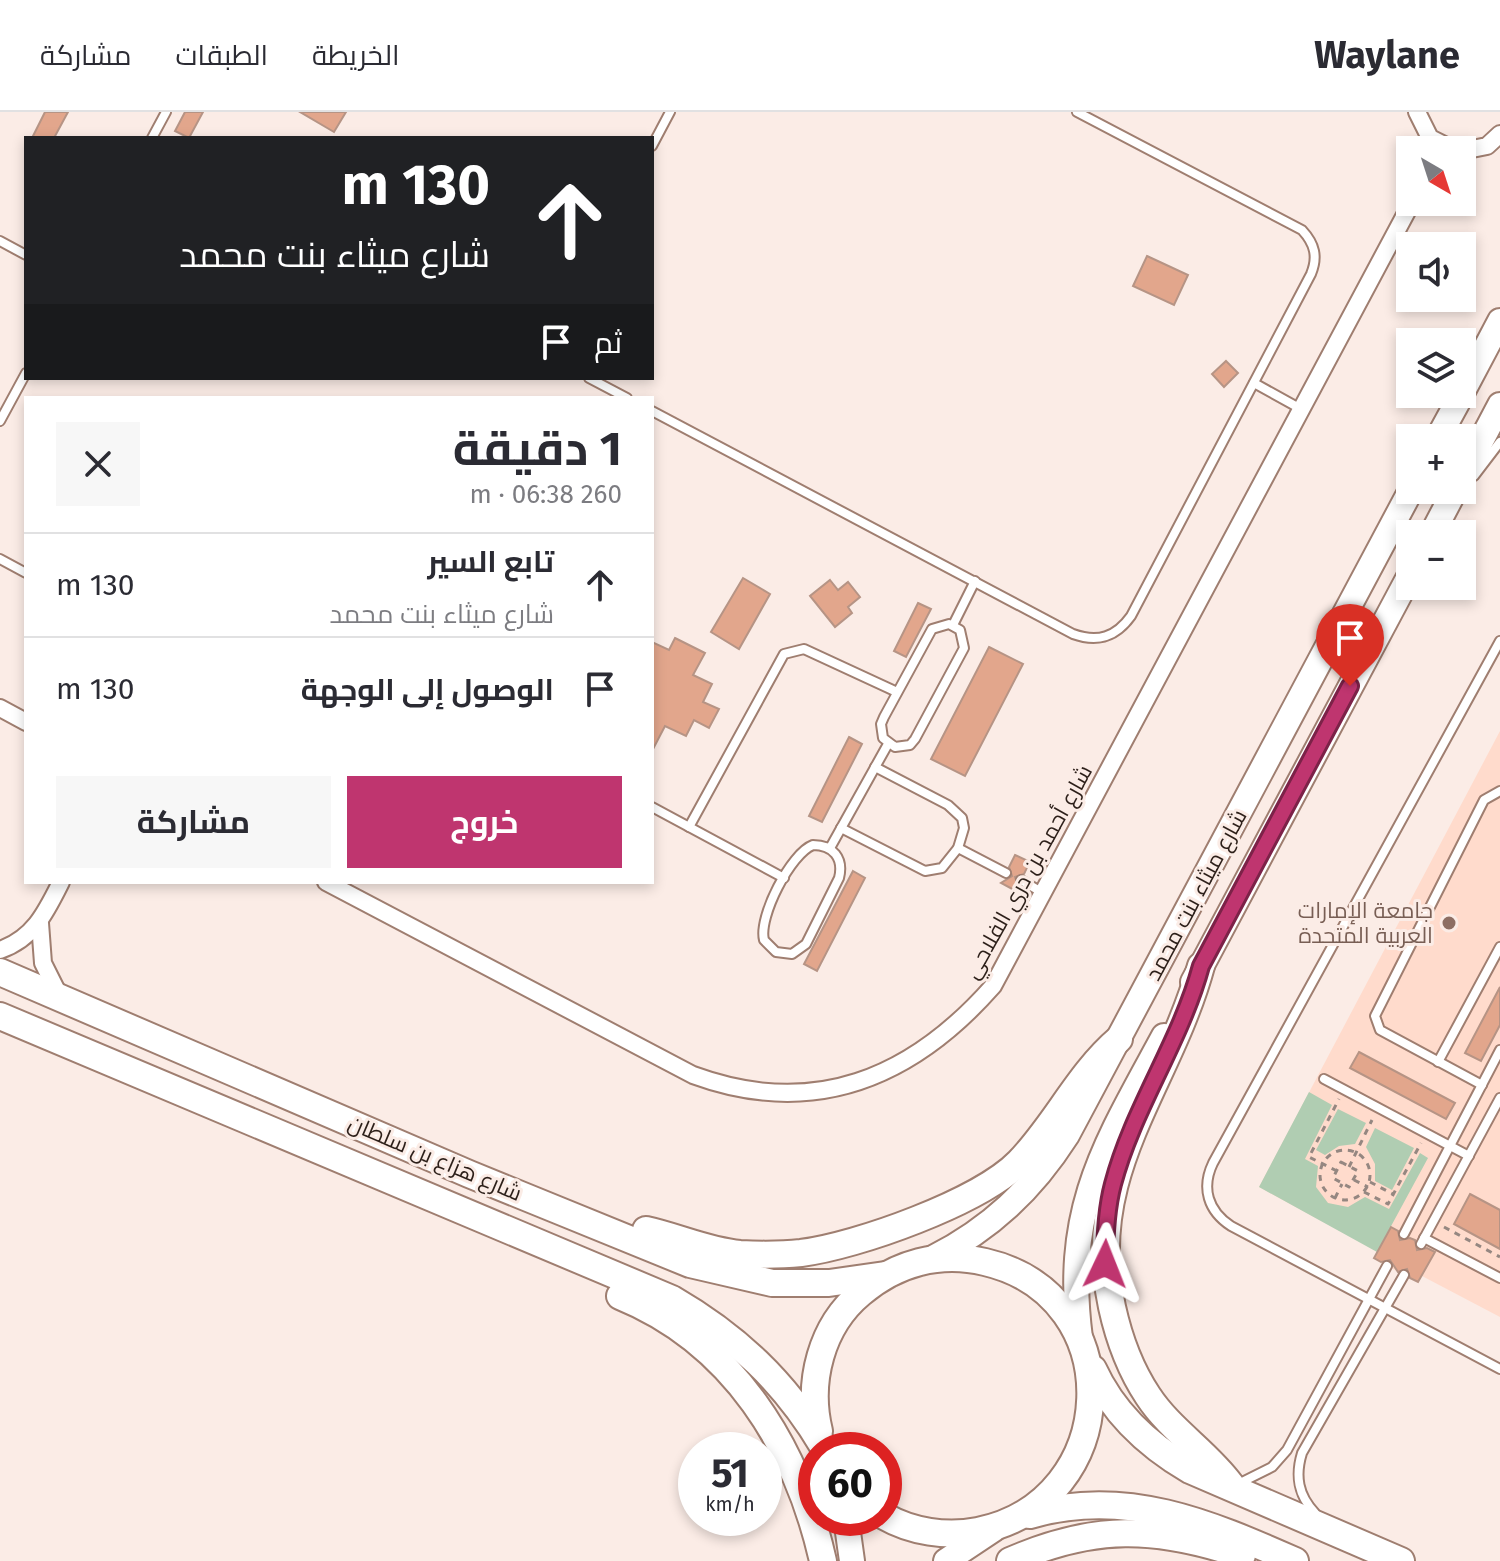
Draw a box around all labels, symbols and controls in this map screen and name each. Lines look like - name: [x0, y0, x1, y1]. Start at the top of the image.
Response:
- text: Waylane: [1314, 32, 1460, 78]
- text: مشاركة: [40, 39, 131, 72]
- text: الطبقات: [175, 39, 268, 72]
- text: الخريطة: [312, 39, 399, 72]
- north arrow: [1396, 136, 1476, 216]
- map controls: [1396, 136, 1476, 600]
- text: 130 m: [342, 152, 490, 219]
- icon: ahead: [518, 168, 622, 272]
- button: sound: [1396, 232, 1476, 312]
- text: شارع ميثاء بنت محمد: [179, 233, 490, 277]
- icon: arrive: [534, 320, 578, 364]
- text: ثم: [594, 325, 622, 361]
- button: layers: [1396, 328, 1476, 408]
- text: 1 دقيقة: [453, 420, 622, 478]
- button: close: [56, 422, 140, 506]
- button: +: [1396, 424, 1476, 504]
- text: 260 m · 06:38: [469, 479, 622, 510]
- button: −: [1396, 520, 1476, 600]
- text: تابع السير: [428, 544, 554, 580]
- icon: ahead: [578, 563, 622, 607]
- text: 130 m: [56, 567, 134, 603]
- text: شارع ميثاء بنت محمد: [330, 599, 554, 630]
- pin: [1316, 604, 1384, 686]
- icon: arrive: [1328, 616, 1372, 660]
- icon: arrive: [578, 667, 622, 711]
- text: 130 m: [56, 671, 134, 707]
- text: الوصول إلى الوجهة: [301, 672, 554, 708]
- street label: شارع أحمد بن دري الفلاحي: [958, 760, 1101, 985]
- button: مشاركة: [56, 776, 331, 868]
- button: خروج: [347, 776, 622, 868]
- street label: شارع ميثاء بنت محمد: [1139, 805, 1253, 986]
- place label: جامعة الإمارات العربية المتحدة: [1298, 897, 1433, 949]
- marker: جامعة الإمارات العربية المتحدة: [1440, 914, 1458, 932]
- street label: شارع هزاع بن سلطان: [344, 1109, 526, 1208]
- position arrow: [1063, 1222, 1147, 1306]
- speed limit sign: 60: [798, 1432, 902, 1536]
- text: 51: [711, 1450, 749, 1498]
- text: km/h: [705, 1492, 755, 1516]

